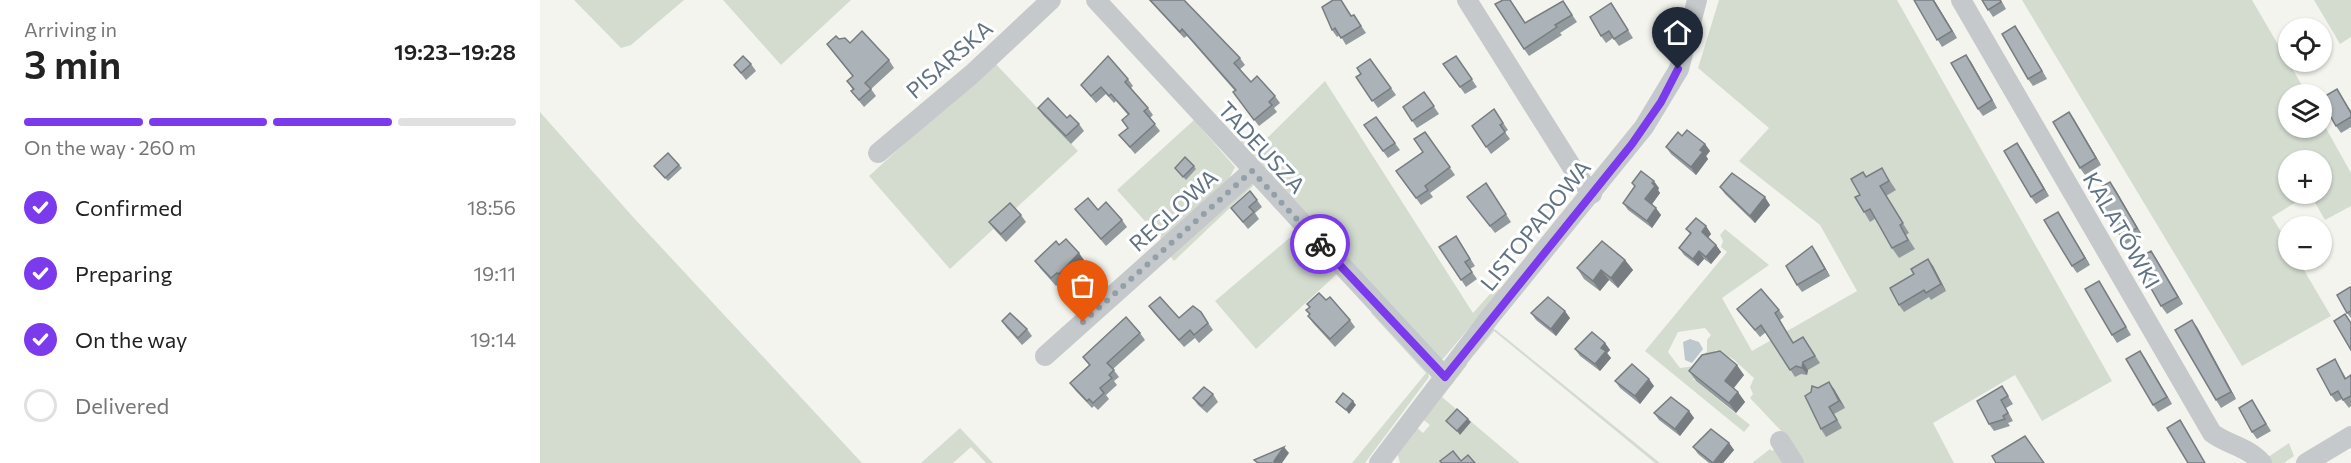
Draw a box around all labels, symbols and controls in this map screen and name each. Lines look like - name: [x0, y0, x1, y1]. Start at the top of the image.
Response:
- pin: [1652, 7, 1703, 69]
- street label: PISARSKA: [900, 14, 998, 104]
- icon: home: [1661, 16, 1694, 49]
- text: Arriving in: [24, 17, 117, 41]
- map controls: [2278, 18, 2332, 270]
- button: locate: [2278, 18, 2332, 72]
- text: 19:23–19:28: [394, 38, 516, 65]
- text: 3 min: [24, 39, 121, 87]
- button: layers: [2278, 84, 2332, 138]
- street label: TADEUSZA: [1213, 96, 1311, 198]
- text: On the way · 260 m: [24, 135, 196, 159]
- button: +: [2278, 150, 2332, 204]
- street label: LISTOPADOWA: [1474, 154, 1596, 296]
- street label: REGLOWA: [1123, 163, 1223, 257]
- street label: KALATÓWKI: [2078, 167, 2166, 293]
- icon: check: [24, 191, 57, 224]
- text: Confirmed: [75, 194, 182, 221]
- text: 18:56: [467, 195, 516, 219]
- courier: [1290, 214, 1350, 274]
- button: −: [2278, 216, 2332, 270]
- icon: bike: [1304, 228, 1337, 261]
- icon: check: [24, 257, 57, 290]
- text: Preparing: [75, 260, 172, 287]
- pin: [1057, 260, 1108, 322]
- text: 19:11: [473, 261, 516, 285]
- icon: bag: [1066, 269, 1099, 302]
- icon: check: [24, 323, 57, 356]
- text: On the way: [75, 326, 187, 353]
- text: 19:14: [470, 327, 516, 351]
- text: Delivered: [75, 392, 169, 419]

